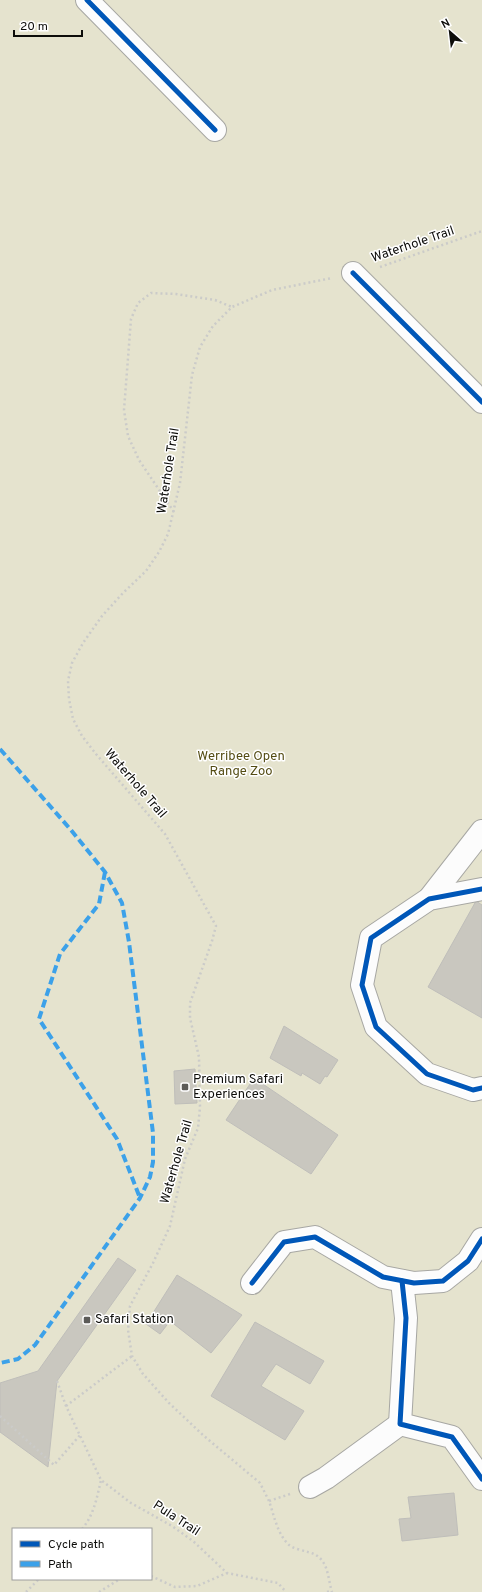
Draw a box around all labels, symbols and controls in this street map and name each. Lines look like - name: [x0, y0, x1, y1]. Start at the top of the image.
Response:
- scale bar: [14, 12, 82, 38]
- north arrow: [430, 12, 470, 52]
- text: N: [439, 16, 453, 32]
- text: 20 m: [20, 19, 48, 35]
- street label: Waterhole Trail: [369, 223, 457, 267]
- street label: Waterhole Trail: [154, 427, 184, 515]
- street label: Waterhole Trail: [101, 746, 169, 822]
- park label: Werribee Open Range Zoo: [197, 749, 285, 780]
- place label: Premium Safari Experiences: [193, 1072, 283, 1103]
- marker: Premium Safari Experiences: [180, 1082, 190, 1092]
- street label: Waterhole Trail: [157, 1118, 197, 1206]
- place label: Safari Station: [95, 1312, 174, 1328]
- marker: Safari Station: [82, 1315, 92, 1325]
- street label: Pula Trail: [149, 1498, 203, 1540]
- legend: [12, 1528, 152, 1580]
- text: Cycle path: [48, 1537, 105, 1553]
- text: Path: [48, 1557, 73, 1573]

